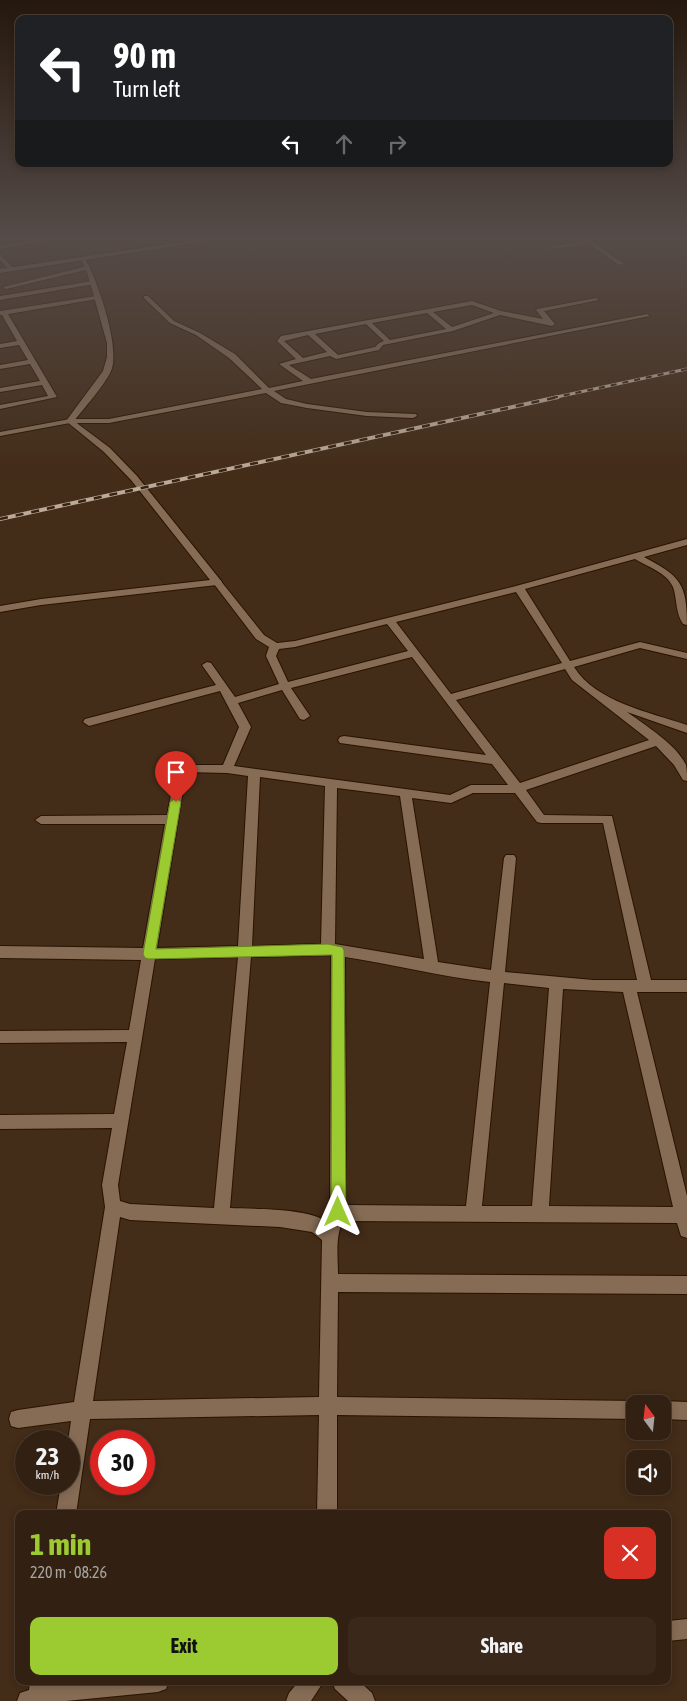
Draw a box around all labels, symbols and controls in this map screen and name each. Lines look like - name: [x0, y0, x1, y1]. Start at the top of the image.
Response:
- icon: left: [30, 35, 95, 100]
- text: 90 m: [113, 35, 176, 75]
- text: Turn left: [113, 76, 180, 102]
- icon: left: [277, 130, 305, 158]
- icon: ahead: [330, 130, 358, 158]
- icon: right: [383, 130, 411, 158]
- pin: [155, 751, 197, 802]
- icon: arrive: [162, 758, 190, 786]
- position arrow: [311, 1185, 363, 1237]
- north arrow: [626, 1395, 671, 1440]
- map controls: [626, 1395, 671, 1495]
- speed limit sign: 30: [90, 1430, 155, 1495]
- text: 23: [36, 1442, 59, 1470]
- button: sound: [626, 1450, 671, 1495]
- text: km/h: [36, 1468, 59, 1482]
- text: 1 min: [30, 1527, 91, 1561]
- button: close: [604, 1527, 656, 1579]
- text: 220 m · 08:26: [30, 1563, 107, 1581]
- button: Exit: [30, 1617, 338, 1675]
- button: Share: [348, 1617, 656, 1675]

